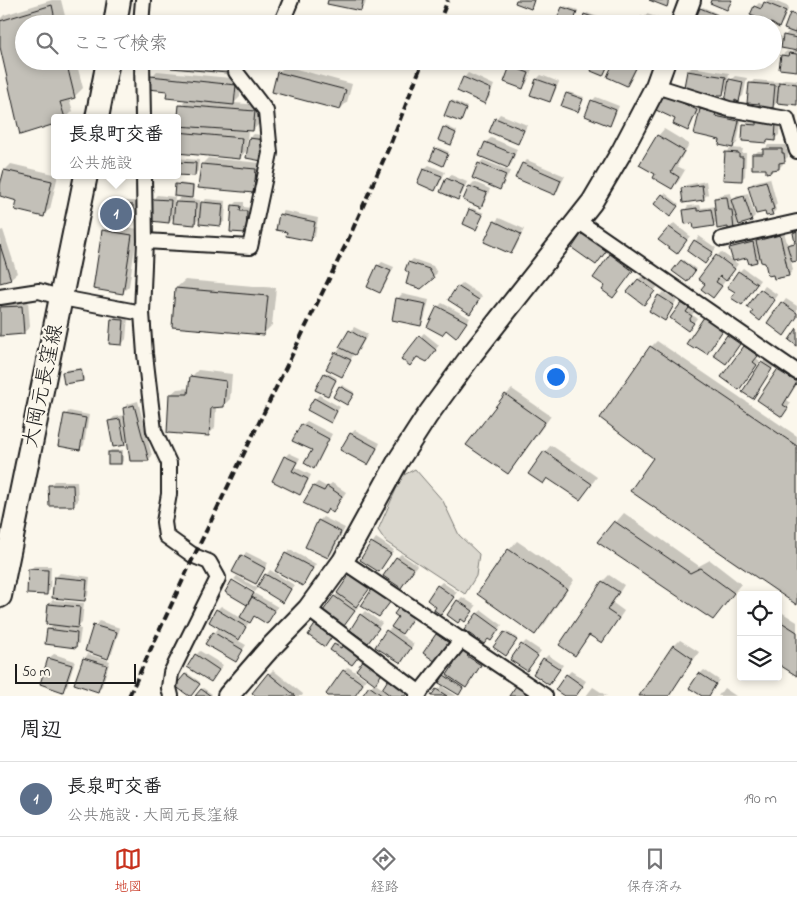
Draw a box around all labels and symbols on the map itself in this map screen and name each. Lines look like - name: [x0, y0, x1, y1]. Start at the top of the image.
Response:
- pin: 1: [100, 195, 132, 233]
- street label: 大岡元長窪線: [16, 321, 72, 451]
- your location: [543, 364, 569, 390]
- scale bar: [15, 661, 136, 684]

